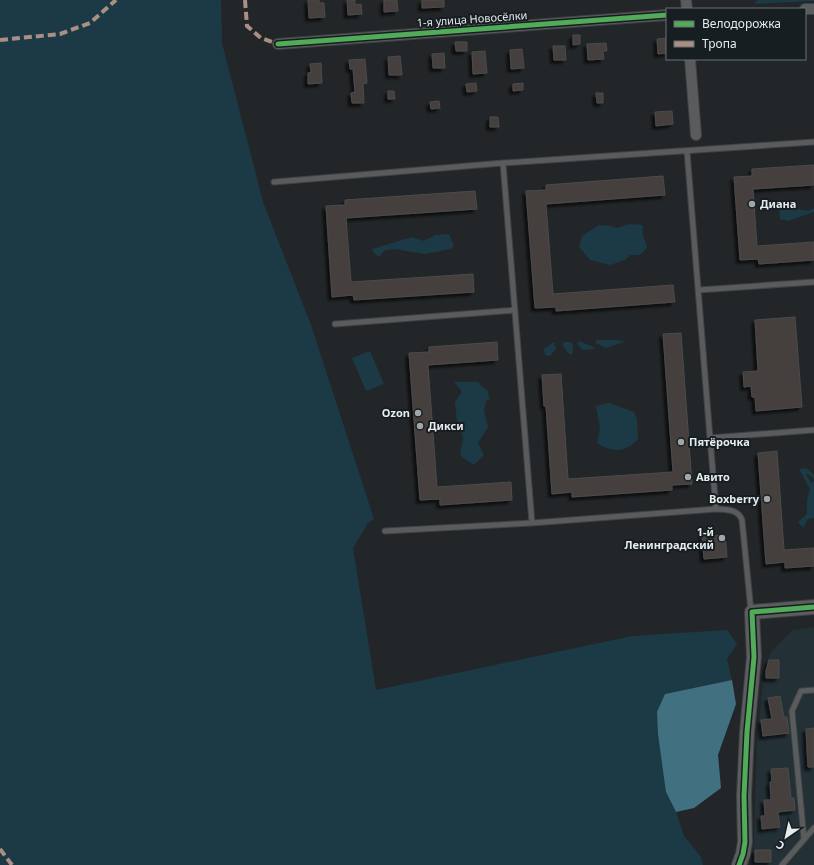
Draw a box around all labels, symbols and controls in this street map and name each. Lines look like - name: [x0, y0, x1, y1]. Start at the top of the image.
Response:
- street label: 1-я улица Новосёлки: [416, 7, 528, 30]
- legend: [666, 8, 806, 60]
- text: Велодорожка: [702, 15, 781, 32]
- text: Тропа: [702, 35, 737, 52]
- place label: Диана: [760, 196, 796, 211]
- marker: Диана: [747, 199, 757, 209]
- place label: Ozon: [382, 405, 410, 420]
- marker: Ozon: [413, 408, 423, 418]
- place label: Дикси: [428, 418, 464, 433]
- marker: Дикси: [415, 421, 425, 431]
- place label: Пятёрочка: [689, 434, 750, 449]
- marker: Пятёрочка: [676, 437, 686, 447]
- place label: Авито: [696, 469, 730, 484]
- marker: Авито: [683, 472, 693, 482]
- place label: Boxberry: [709, 491, 760, 506]
- marker: Boxberry: [762, 494, 772, 504]
- place label: 1-й Ленинградский: [625, 524, 714, 552]
- marker: 1-й Ленинградский: [717, 533, 727, 543]
- north arrow: [766, 817, 806, 857]
- text: С: [773, 837, 787, 854]

